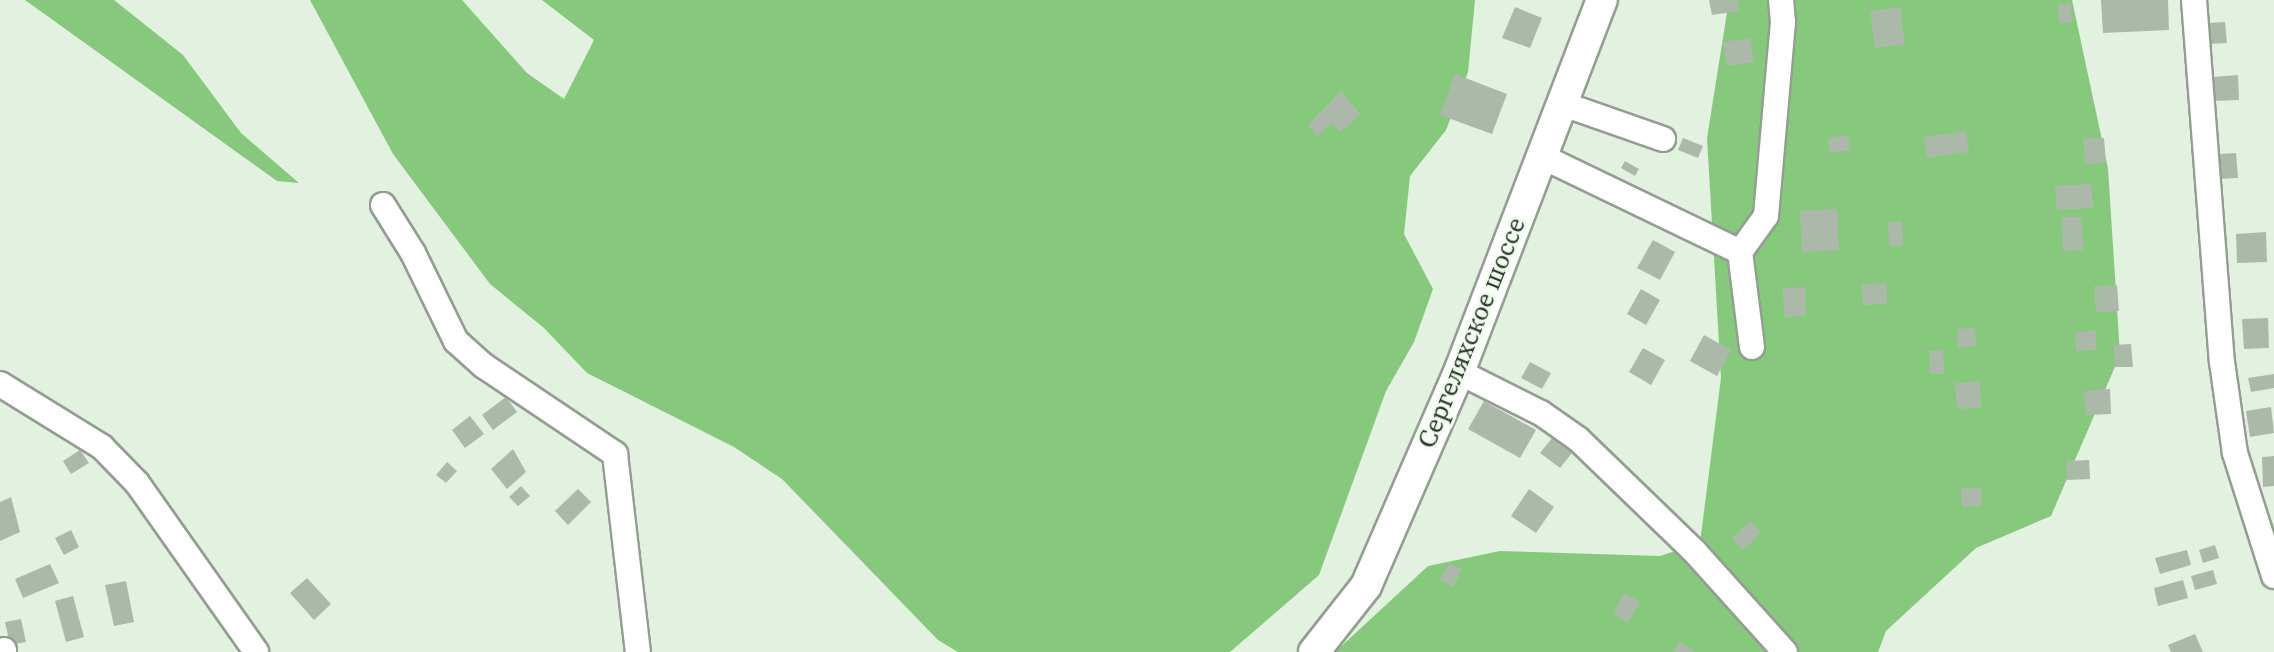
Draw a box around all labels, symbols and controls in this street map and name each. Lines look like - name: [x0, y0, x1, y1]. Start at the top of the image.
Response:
- street label: Сергеляхское шоссе: [1411, 213, 1533, 453]

